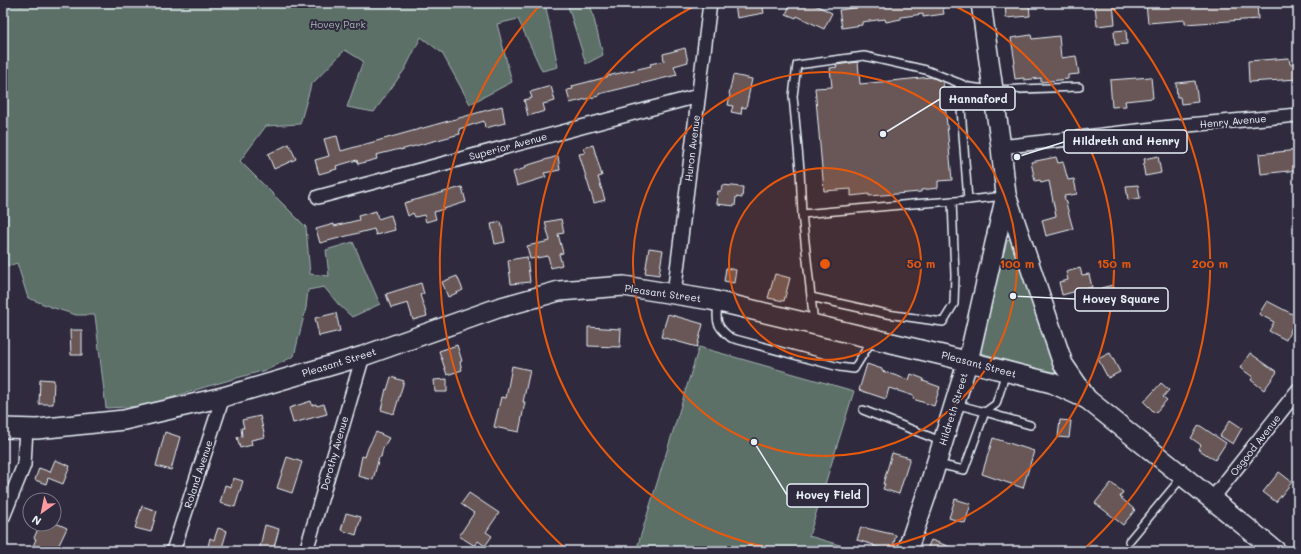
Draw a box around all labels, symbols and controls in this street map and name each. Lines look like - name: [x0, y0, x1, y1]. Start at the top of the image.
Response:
- park label: Hovey Park: [310, 17, 366, 31]
- callout: Hannaford: [940, 87, 1015, 110]
- text: Hannaford: [948, 91, 1008, 106]
- street label: Henry Avenue: [1199, 111, 1267, 131]
- street label: Huron Avenue: [681, 114, 703, 182]
- street label: Superior Avenue: [467, 129, 549, 163]
- callout: Hildreth and Henry: [1064, 130, 1187, 153]
- text: Hildreth and Henry: [1072, 133, 1180, 148]
- text: 50 m: [907, 255, 935, 271]
- text: 100 m: [1000, 255, 1034, 271]
- text: 150 m: [1097, 255, 1131, 271]
- text: 200 m: [1192, 255, 1228, 271]
- centre of rings: [818, 257, 832, 271]
- street label: Pleasant Street: [624, 281, 702, 305]
- callout: Hovey Square: [1075, 288, 1168, 311]
- text: Hovey Square: [1082, 291, 1160, 306]
- street label: Pleasant Street: [300, 344, 378, 380]
- street label: Pleasant Street: [940, 347, 1018, 381]
- street label: Hildreth Street: [935, 371, 971, 447]
- street label: Osgood Avenue: [1227, 411, 1283, 479]
- street label: Dorothy Avenue: [317, 414, 351, 492]
- street label: Roland Avenue: [180, 438, 216, 510]
- callout: Hovey Field: [787, 484, 868, 507]
- text: Hovey Field: [795, 487, 861, 502]
- north arrow: [22, 492, 62, 532]
- text: N: [29, 512, 44, 529]

